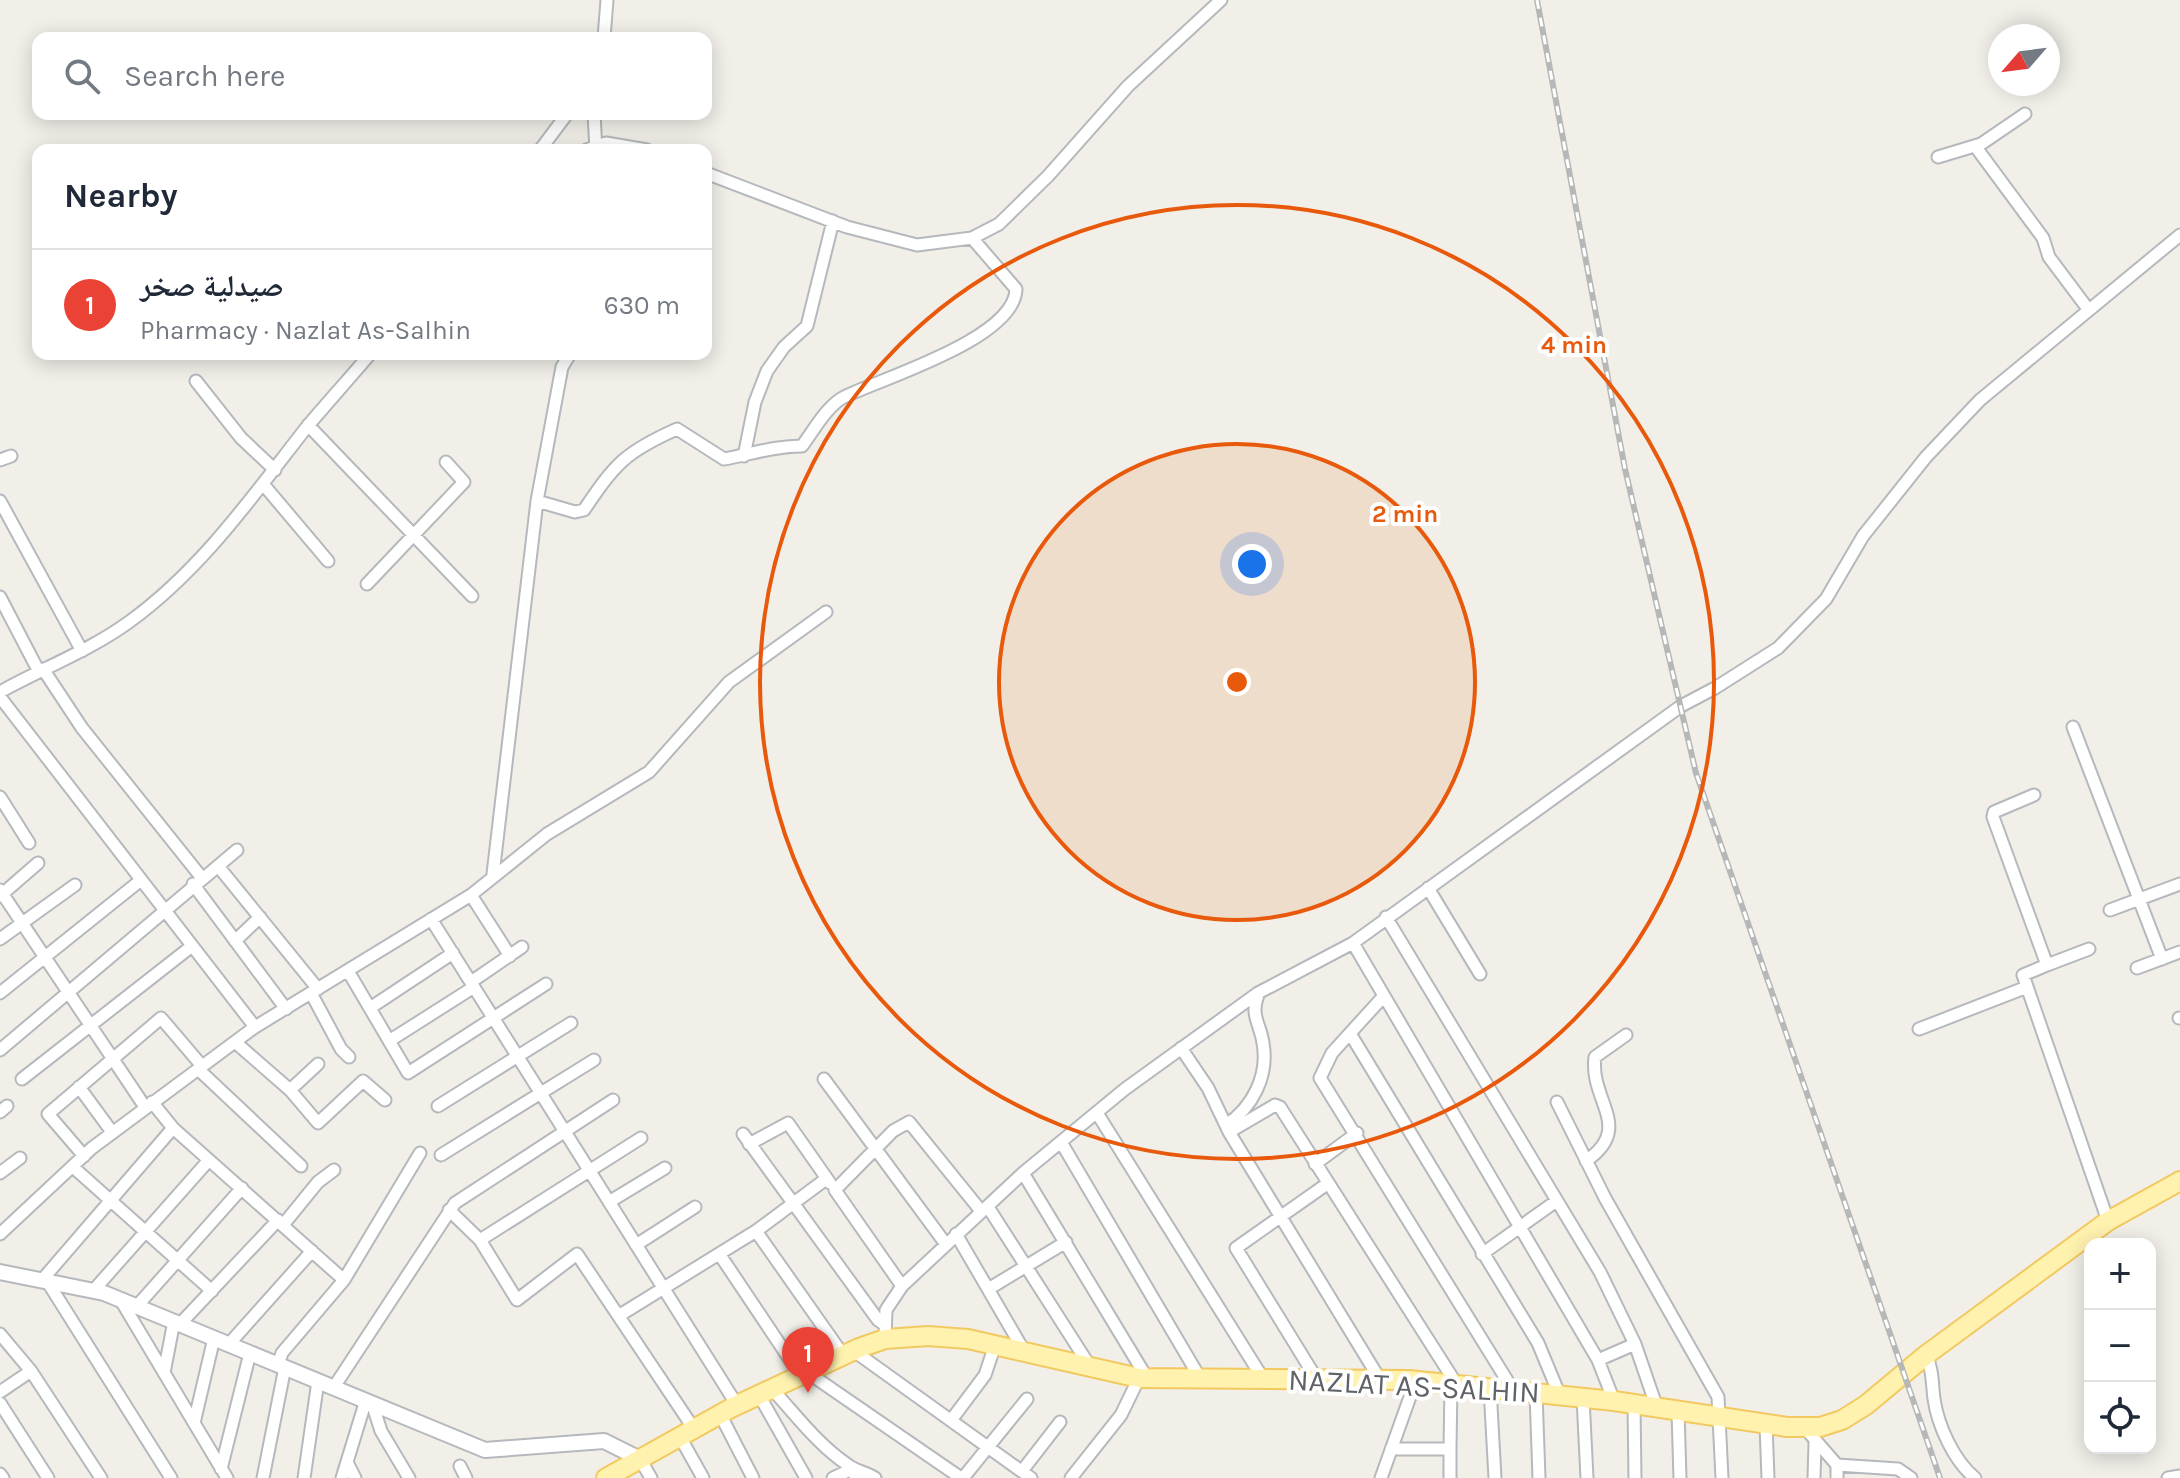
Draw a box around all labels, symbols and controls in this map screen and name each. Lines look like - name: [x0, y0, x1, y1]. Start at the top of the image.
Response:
- north arrow: [1988, 24, 2060, 96]
- search box: [32, 32, 712, 120]
- icon: search: [60, 54, 104, 98]
- text: Search here: [124, 58, 285, 94]
- text: Nearby: [64, 176, 178, 216]
- text: صيدلية صخر: [140, 268, 284, 304]
- text: 1: [85, 290, 95, 321]
- text: 630 m: [604, 290, 680, 321]
- text: Pharmacy · Nazlat As-Salhin: [140, 315, 471, 346]
- text: 4 min: [1541, 331, 1607, 359]
- text: 2 min: [1372, 500, 1438, 528]
- your location: [1232, 544, 1272, 584]
- centre of rings: [1223, 668, 1251, 696]
- map controls: [2084, 1238, 2156, 1454]
- button: +: [2084, 1238, 2156, 1310]
- button: −: [2084, 1310, 2156, 1382]
- pin: 1: [782, 1327, 834, 1393]
- street label: NAZLAT AS-SALHIN: [1287, 1361, 1541, 1411]
- button: locate: [2084, 1382, 2156, 1454]

